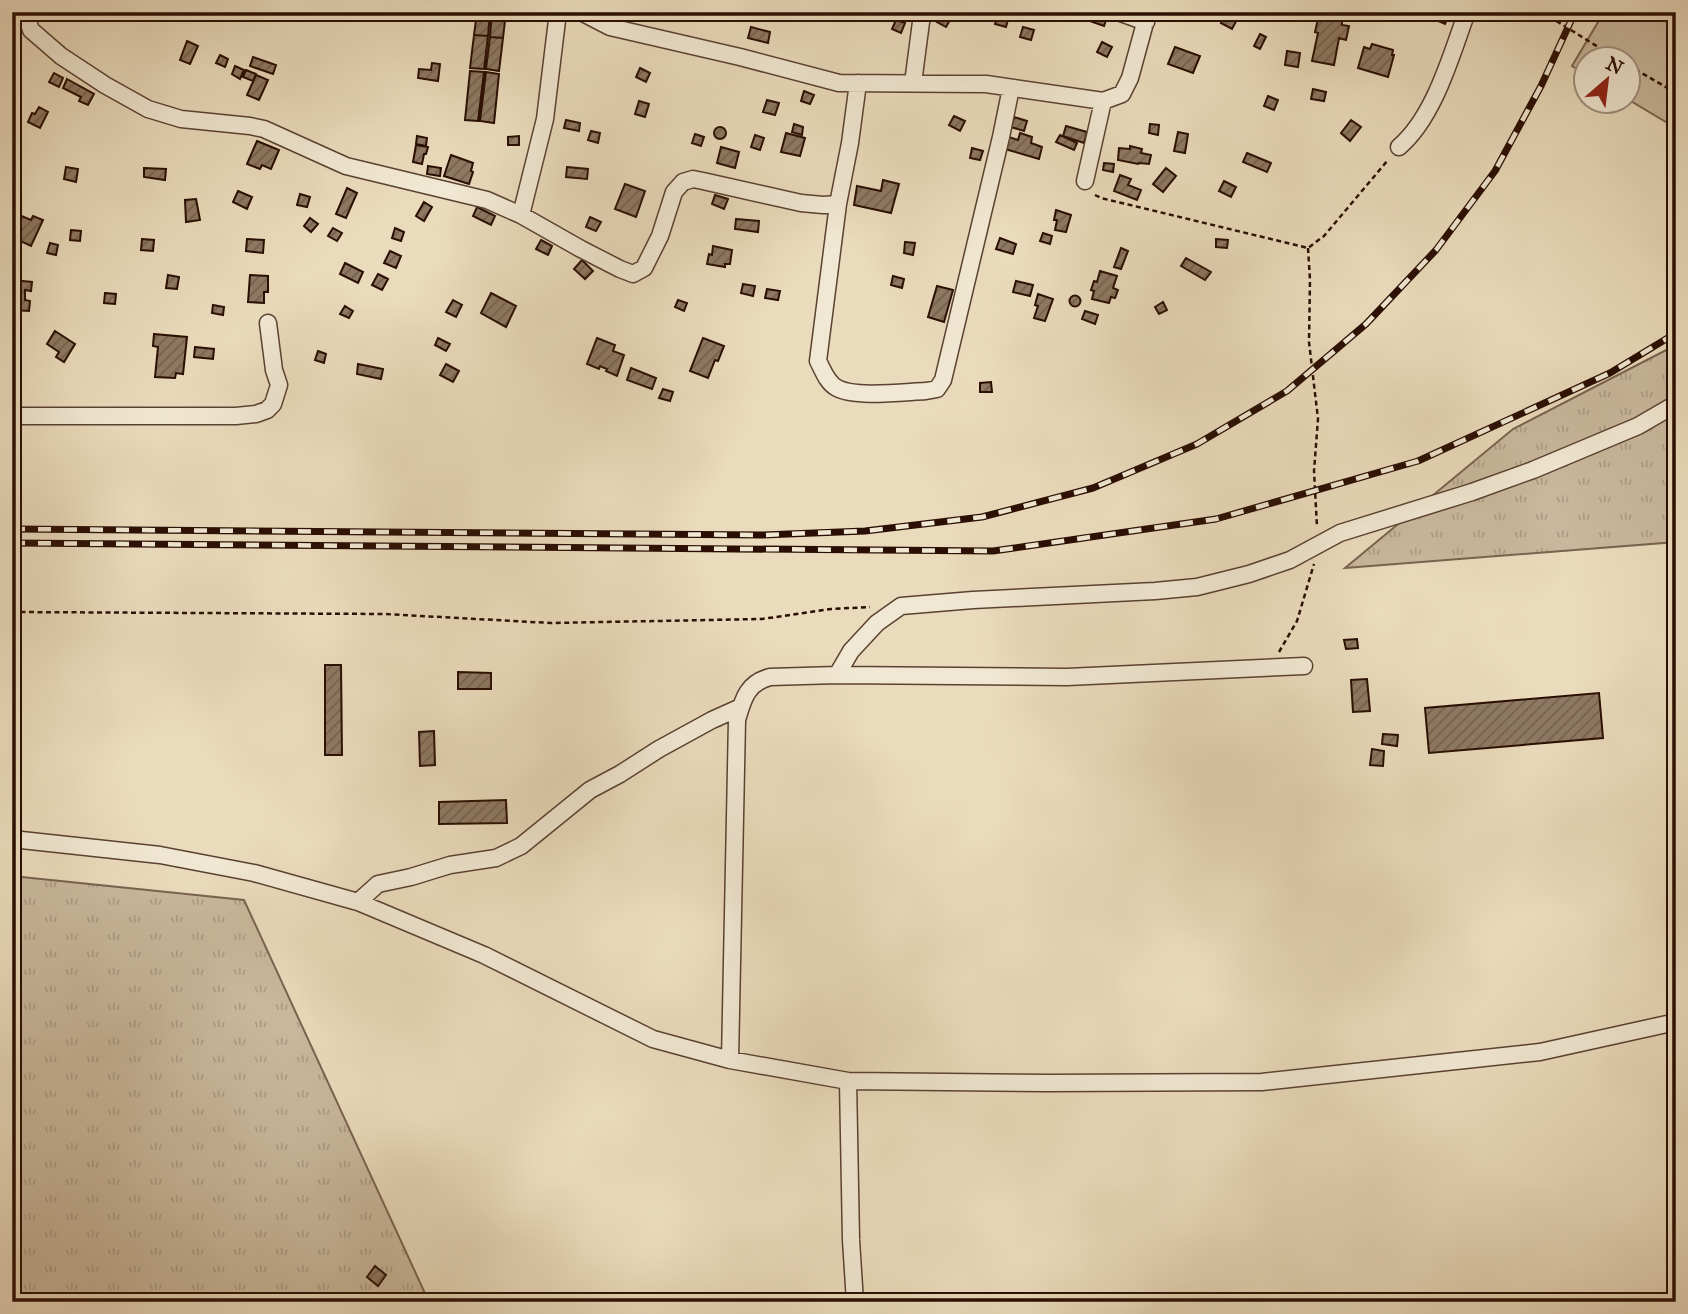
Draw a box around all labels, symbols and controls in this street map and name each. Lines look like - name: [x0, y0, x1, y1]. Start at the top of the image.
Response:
- north arrow: [1572, 46, 1642, 116]
- text: N: [1602, 51, 1627, 79]

